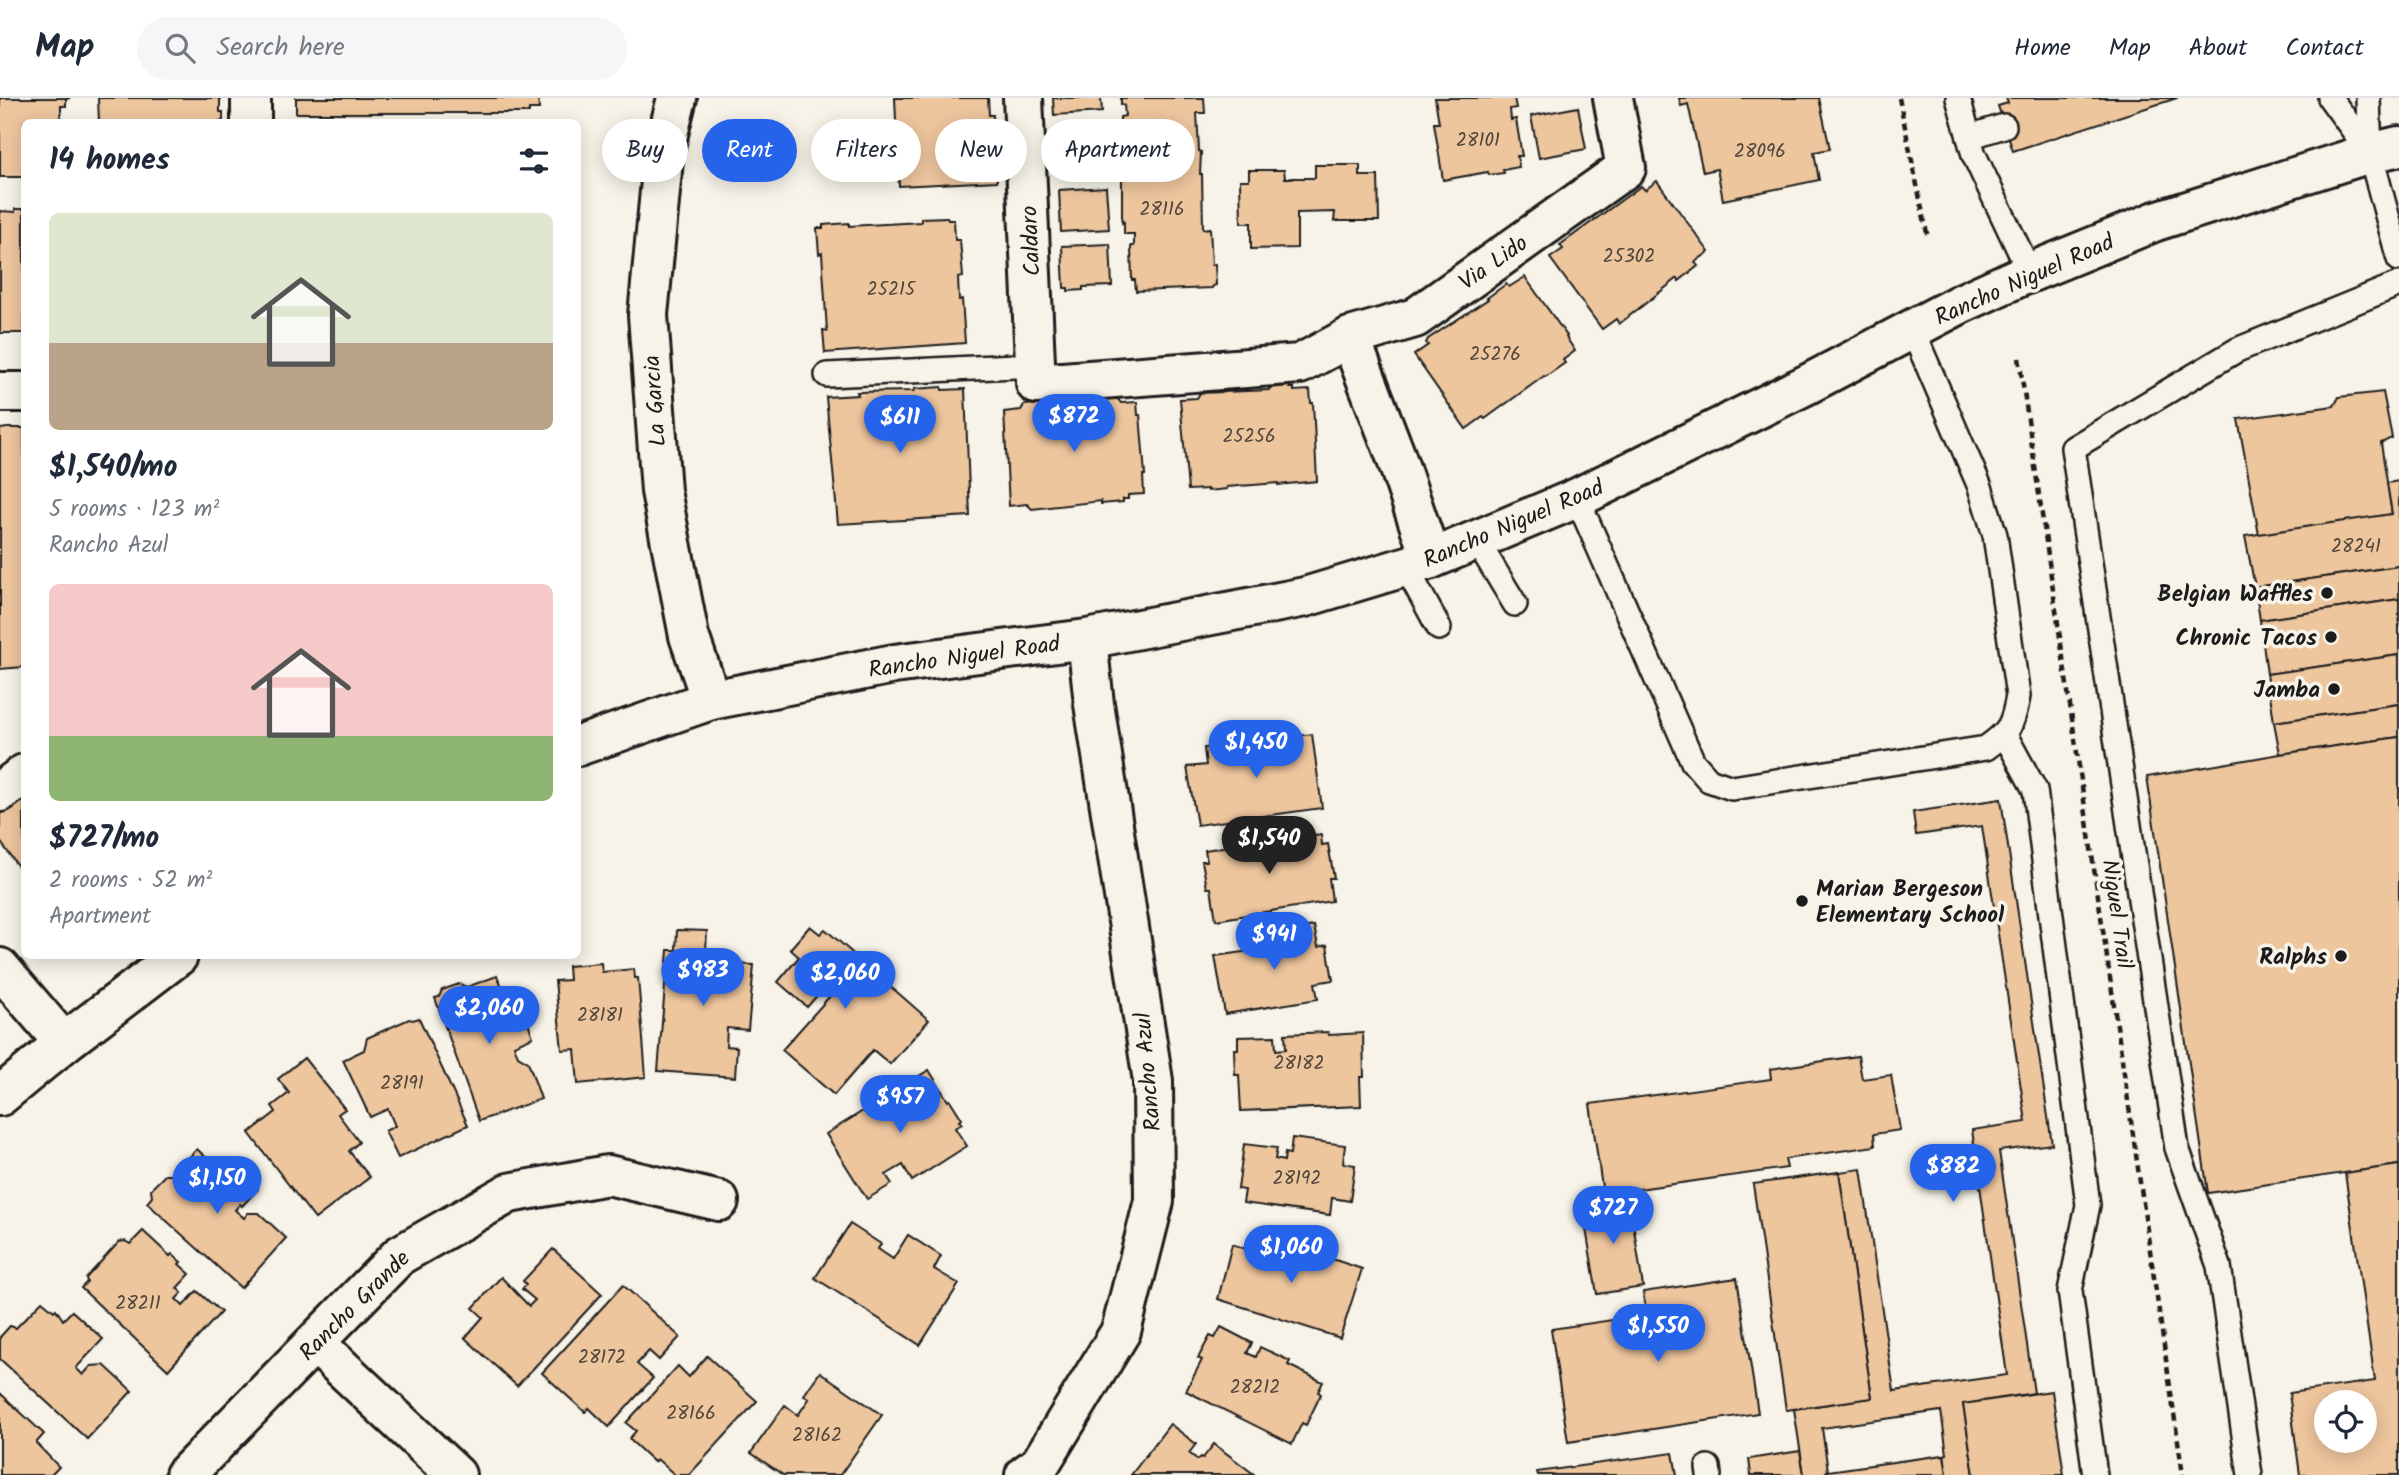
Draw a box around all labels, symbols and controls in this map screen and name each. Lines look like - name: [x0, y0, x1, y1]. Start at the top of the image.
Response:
- search box: [137, 17, 627, 80]
- text: Map: [35, 22, 95, 75]
- text: Search here: [217, 27, 345, 69]
- icon: search: [161, 29, 199, 67]
- text: Home: [2014, 29, 2071, 68]
- text: Map: [2109, 29, 2151, 68]
- text: About: [2189, 29, 2247, 68]
- text: Contact: [2285, 29, 2364, 68]
- chip: Buy: [602, 119, 688, 182]
- chip: Rent: [702, 119, 797, 182]
- chip: Filters: [811, 119, 921, 182]
- chip: New: [935, 119, 1027, 182]
- chip: Apartment: [1041, 119, 1195, 182]
- house number: 28101: [1456, 126, 1500, 156]
- text: 14 homes: [49, 137, 170, 185]
- house number: 28096: [1734, 137, 1786, 167]
- icon: filters: [515, 142, 553, 180]
- house number: 28116: [1140, 195, 1184, 225]
- street label: Caldaro: [1012, 205, 1052, 277]
- street label: Rancho Niguel Road: [1929, 225, 2121, 337]
- street label: Via Lido: [1452, 227, 1536, 301]
- house number: 25302: [1603, 242, 1655, 272]
- icon: home: [238, 259, 364, 385]
- house number: 25215: [867, 275, 917, 305]
- house number: 25276: [1469, 340, 1521, 370]
- street label: La Garcia: [635, 354, 677, 448]
- pin: $872: [1033, 394, 1115, 454]
- pin: $611: [859, 396, 941, 455]
- text: $872: [1048, 399, 1100, 435]
- text: $611: [880, 400, 920, 436]
- house number: 25256: [1222, 422, 1276, 452]
- text: $1,540/mo: [49, 444, 177, 492]
- street label: Rancho Niguel Road: [1418, 470, 1610, 579]
- text: 5 rooms · 123 m²: [49, 492, 219, 528]
- text: Rancho Azul: [49, 528, 169, 564]
- house number: 28241: [2331, 532, 2381, 562]
- place label: Belgian Waffles: [2157, 577, 2313, 613]
- marker: Belgian Waffles: [2319, 585, 2335, 601]
- place label: Chronic Tacos: [2176, 621, 2317, 657]
- street label: Rancho Niguel Road: [866, 627, 1063, 689]
- marker: Chronic Tacos: [2323, 629, 2339, 645]
- icon: home: [238, 630, 364, 756]
- place label: Jamba: [2253, 673, 2320, 709]
- marker: Jamba: [2326, 681, 2342, 697]
- pin: $1,450: [1199, 720, 1313, 780]
- text: $1,450: [1225, 725, 1287, 761]
- text: $727/mo: [49, 815, 159, 863]
- pin: $1,540: [1212, 816, 1326, 876]
- text: $1,540: [1238, 821, 1300, 857]
- street label: Niguel Trail: [2091, 857, 2142, 972]
- text: 2 rooms · 52 m²: [49, 863, 212, 899]
- place label: Marian Bergeson Elementary School: [1816, 872, 2005, 934]
- marker: Marian Bergeson Elementary School: [1794, 893, 1810, 909]
- text: Apartment: [49, 899, 151, 935]
- pin: $941: [1233, 912, 1315, 972]
- text: $941: [1252, 917, 1296, 953]
- place label: Ralphs: [2259, 940, 2327, 976]
- pin: $983: [662, 948, 744, 1008]
- marker: Ralphs: [2333, 948, 2349, 964]
- pin: $2,060: [788, 951, 902, 1011]
- text: $983: [677, 953, 729, 989]
- text: $2,060: [810, 956, 880, 992]
- pin: $2,060: [432, 986, 546, 1046]
- text: $2,060: [454, 991, 524, 1027]
- house number: 28181: [577, 1001, 623, 1031]
- street label: Rancho Azul: [1126, 1010, 1172, 1133]
- house number: 28182: [1274, 1049, 1324, 1079]
- house number: 28191: [380, 1069, 424, 1099]
- pin: $957: [859, 1076, 941, 1135]
- text: $957: [876, 1080, 924, 1116]
- pin: $882: [1912, 1144, 1994, 1204]
- text: $882: [1926, 1149, 1980, 1185]
- pin: $1,150: [160, 1156, 274, 1216]
- text: $1,150: [189, 1161, 245, 1197]
- house number: 28192: [1273, 1164, 1321, 1194]
- pin: $727: [1572, 1186, 1654, 1246]
- text: $727: [1589, 1191, 1637, 1227]
- pin: $1,060: [1234, 1226, 1348, 1285]
- text: $1,060: [1260, 1230, 1322, 1266]
- street label: Rancho Grande: [291, 1242, 419, 1370]
- house number: 28211: [115, 1289, 161, 1319]
- pin: $1,550: [1601, 1304, 1715, 1364]
- text: $1,550: [1627, 1309, 1689, 1345]
- house number: 28172: [578, 1343, 626, 1373]
- house number: 28212: [1230, 1373, 1280, 1403]
- map controls: [2314, 1390, 2377, 1453]
- button: locate: [2314, 1390, 2377, 1453]
- house number: 28166: [666, 1399, 716, 1429]
- house number: 28162: [792, 1421, 842, 1451]

